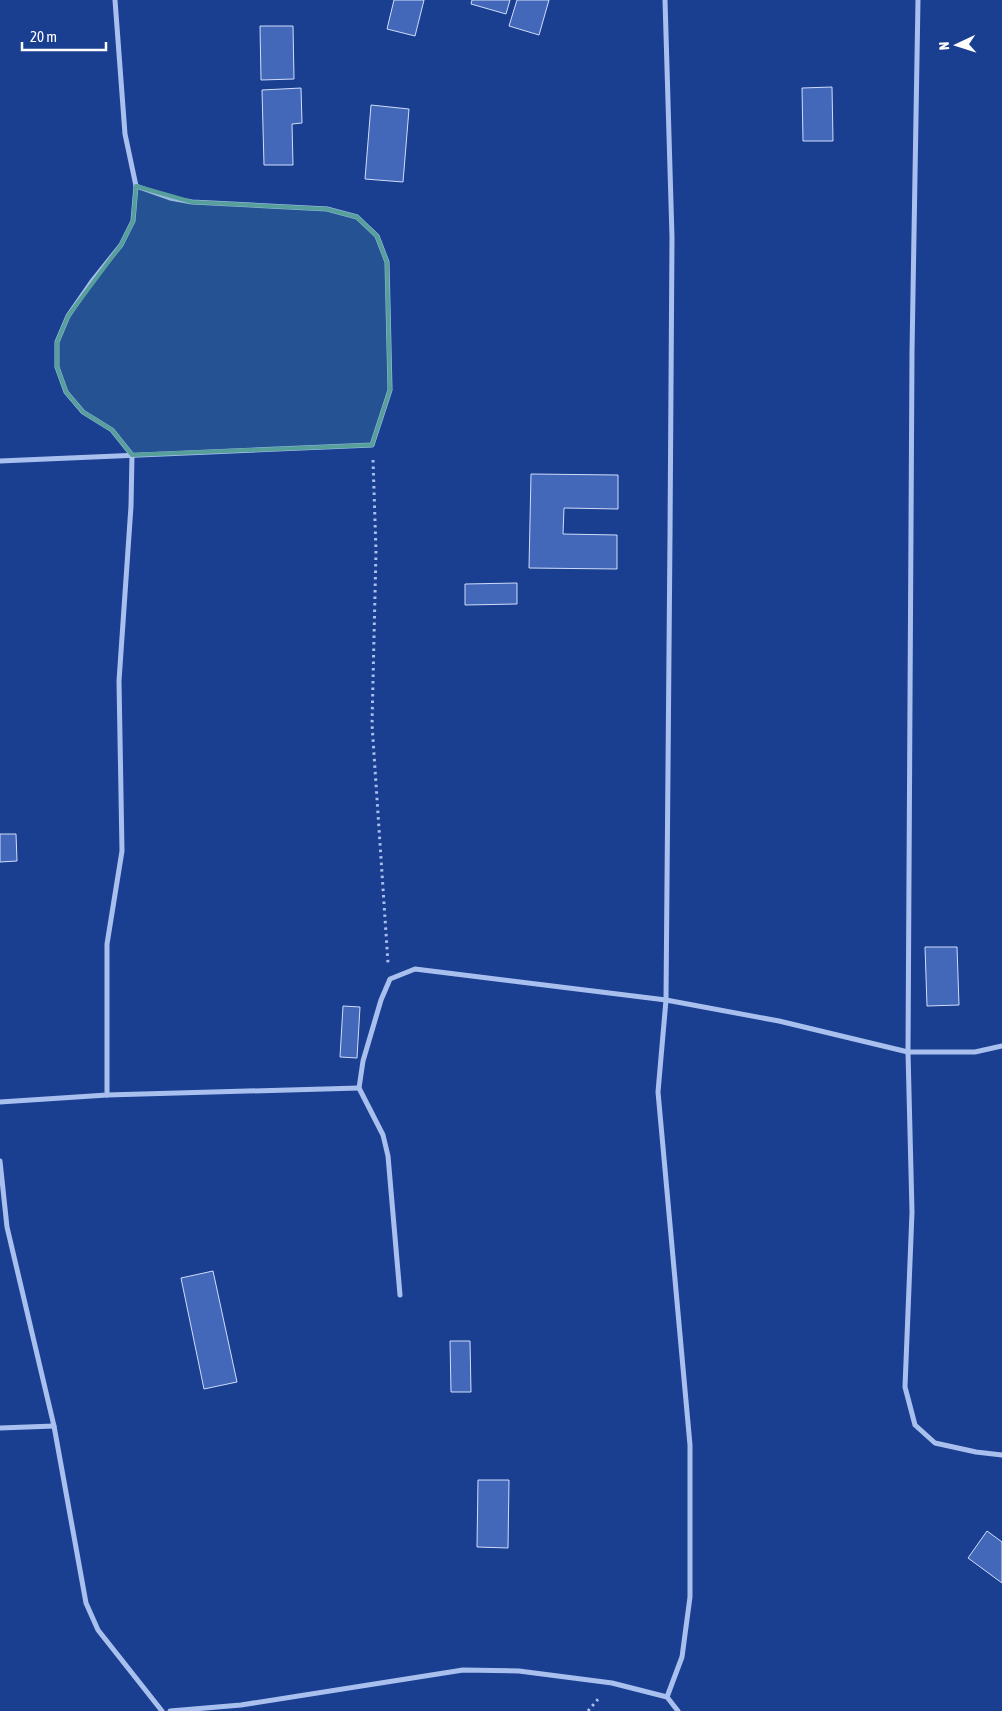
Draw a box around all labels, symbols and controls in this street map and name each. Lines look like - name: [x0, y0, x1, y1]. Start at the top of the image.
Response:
- scale bar: [22, 20, 106, 52]
- north arrow: [932, 20, 982, 70]
- text: 20 m: [30, 28, 57, 45]
- text: N: [936, 41, 952, 51]

